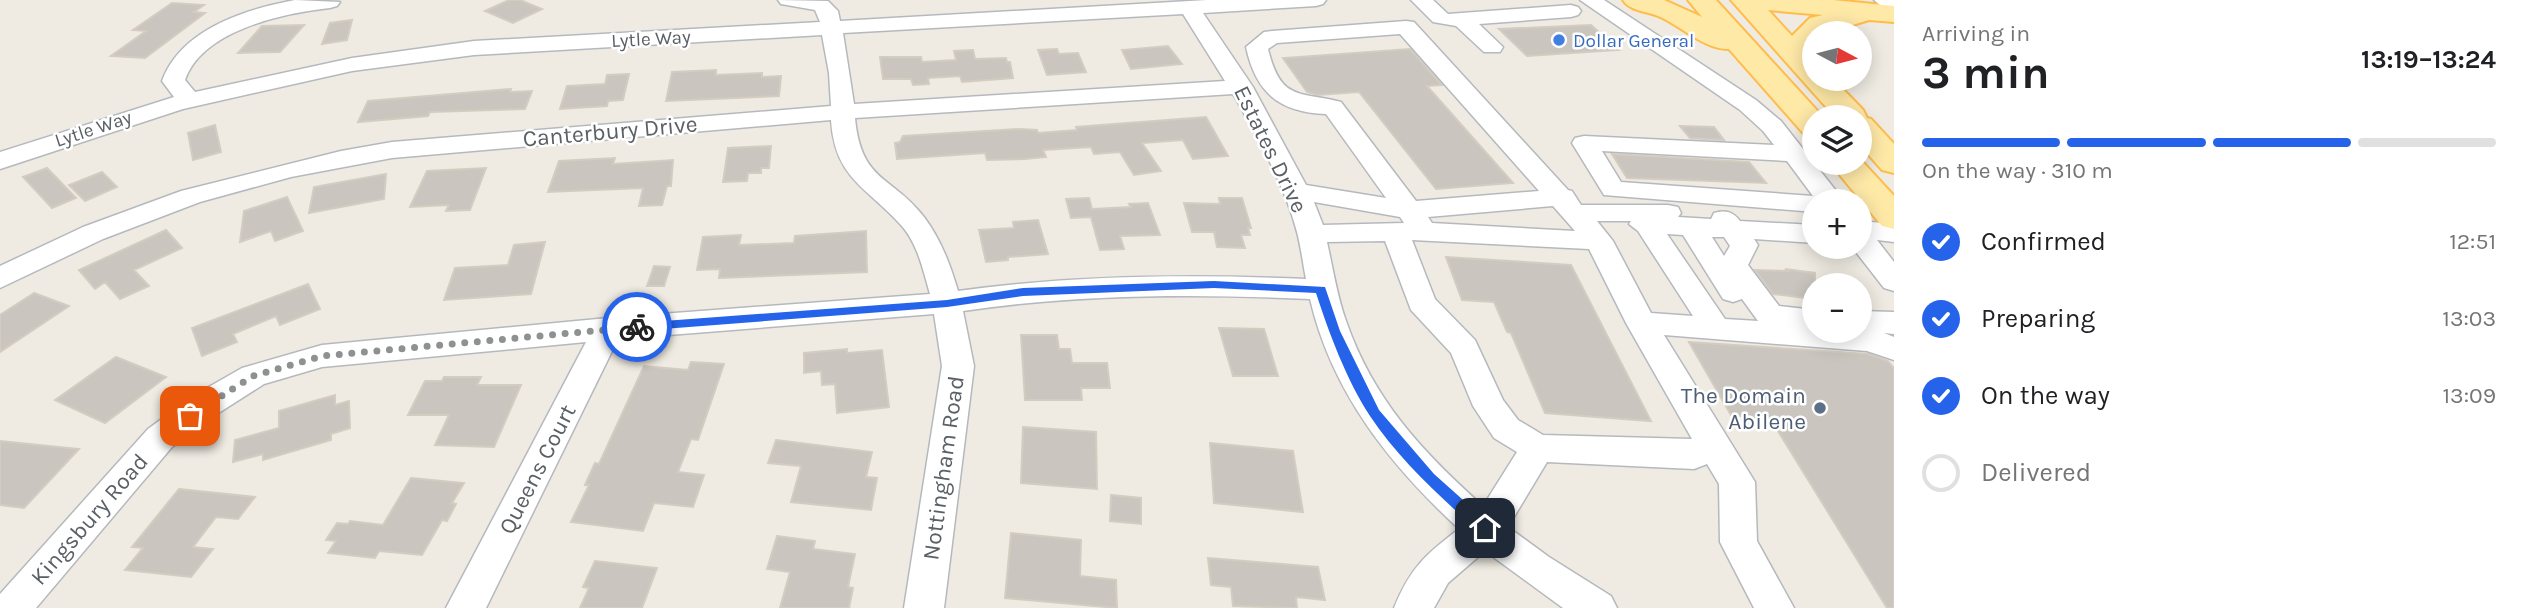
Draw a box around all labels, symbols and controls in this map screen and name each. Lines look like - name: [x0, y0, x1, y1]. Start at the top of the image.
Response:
- text: Arriving in: [1922, 20, 2030, 47]
- north arrow: [1802, 21, 1872, 91]
- map controls: [1802, 21, 1872, 343]
- street label: Lytle Way: [611, 26, 692, 52]
- place label: Dollar General: [1573, 30, 1694, 52]
- marker: Dollar General: [1551, 32, 1567, 48]
- text: 13:19–13:24: [2361, 44, 2496, 75]
- text: 3 min: [1922, 46, 2050, 100]
- street label: Estates Drive: [1228, 81, 1313, 217]
- button: layers: [1802, 105, 1872, 175]
- street label: Lytle Way: [52, 106, 135, 152]
- street label: Canterbury Drive: [522, 110, 698, 153]
- text: On the way · 310 m: [1922, 157, 2113, 184]
- button: +: [1802, 189, 1872, 259]
- icon: check: [1922, 223, 1960, 261]
- text: Confirmed: [1981, 226, 2106, 257]
- text: 12:51: [2449, 228, 2496, 255]
- button: −: [1802, 273, 1872, 343]
- courier: [602, 292, 672, 362]
- icon: check: [1922, 300, 1960, 338]
- text: Preparing: [1981, 303, 2095, 334]
- text: 13:03: [2442, 305, 2496, 332]
- icon: bike: [618, 308, 656, 346]
- street label: Nottingham Road: [917, 374, 970, 562]
- icon: check: [1922, 377, 1960, 415]
- text: On the way: [1981, 380, 2110, 411]
- place label: The Domain Abilene: [1681, 382, 1806, 435]
- text: 13:09: [2443, 382, 2496, 409]
- pin: [160, 386, 220, 446]
- icon: bag: [171, 397, 209, 435]
- street label: Queens Court: [493, 400, 582, 538]
- marker: The Domain Abilene: [1812, 400, 1828, 416]
- street label: Kingsbury Road: [25, 448, 154, 590]
- text: Delivered: [1981, 457, 2091, 488]
- pin: [1455, 498, 1515, 558]
- icon: home: [1466, 509, 1504, 547]

